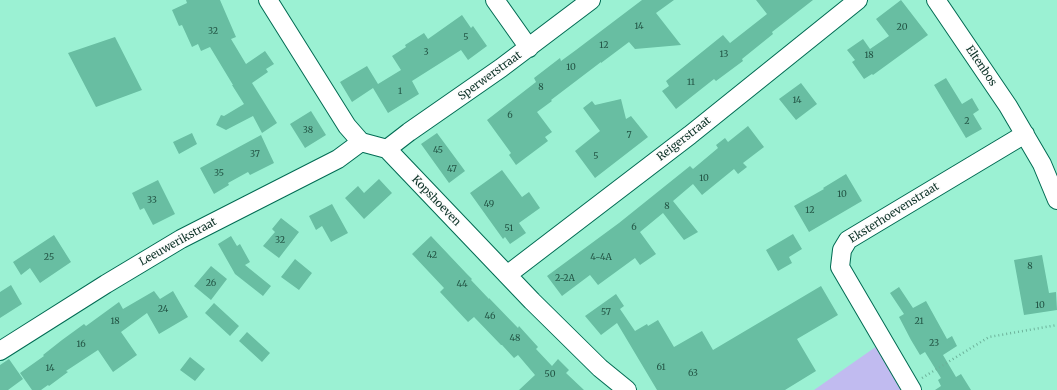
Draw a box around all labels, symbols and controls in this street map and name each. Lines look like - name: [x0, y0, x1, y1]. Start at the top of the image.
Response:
- house number: 14: [634, 21, 644, 31]
- house number: 20: [897, 22, 907, 32]
- house number: 32: [208, 26, 218, 36]
- house number: 5: [463, 32, 469, 42]
- house number: 12: [599, 40, 609, 50]
- street label: Eltenbos: [963, 43, 999, 89]
- house number: 3: [423, 47, 429, 57]
- street label: Sperwerstraat: [456, 49, 524, 103]
- house number: 13: [720, 49, 728, 59]
- house number: 18: [864, 50, 874, 60]
- house number: 10: [566, 62, 576, 72]
- house number: 11: [687, 77, 695, 87]
- house number: 8: [538, 82, 544, 92]
- house number: 1: [398, 86, 402, 96]
- house number: 14: [792, 95, 802, 105]
- house number: 6: [507, 110, 513, 120]
- street label: Reigerstraat: [655, 114, 713, 164]
- house number: 2: [964, 116, 970, 126]
- house number: 38: [303, 125, 313, 135]
- house number: 7: [626, 130, 632, 140]
- house number: 45: [433, 145, 443, 155]
- house number: 37: [250, 149, 260, 159]
- house number: 5: [593, 151, 599, 161]
- house number: 47: [447, 164, 457, 174]
- house number: 35: [214, 168, 224, 178]
- street label: Kopshoeven: [409, 173, 463, 229]
- house number: 10: [699, 173, 709, 183]
- street label: Eksterhoevenstraat: [847, 180, 941, 246]
- house number: 10: [837, 189, 847, 199]
- house number: 33: [147, 195, 157, 205]
- house number: 49: [484, 199, 494, 209]
- house number: 8: [664, 201, 670, 211]
- house number: 12: [805, 205, 815, 215]
- street label: Leeuwerikstraat: [137, 215, 219, 269]
- house number: 6: [631, 222, 637, 232]
- house number: 51: [505, 223, 513, 233]
- house number: 32: [275, 235, 285, 245]
- house number: 42: [427, 250, 437, 260]
- house number: 25: [44, 252, 54, 262]
- house number: 4-4A: [590, 252, 612, 262]
- house number: 8: [1027, 261, 1033, 271]
- house number: 2-2A: [555, 273, 575, 283]
- house number: 26: [206, 278, 216, 288]
- house number: 44: [456, 279, 468, 289]
- house number: 10: [1035, 300, 1045, 310]
- house number: 24: [158, 304, 168, 314]
- house number: 57: [601, 307, 611, 317]
- house number: 46: [485, 311, 495, 321]
- house number: 18: [110, 316, 120, 326]
- house number: 21: [914, 316, 924, 326]
- house number: 48: [510, 333, 520, 343]
- house number: 23: [929, 338, 939, 348]
- house number: 16: [76, 339, 86, 349]
- house number: 61: [657, 362, 665, 372]
- house number: 14: [45, 363, 55, 373]
- house number: 63: [688, 368, 698, 378]
- house number: 50: [545, 369, 555, 379]

